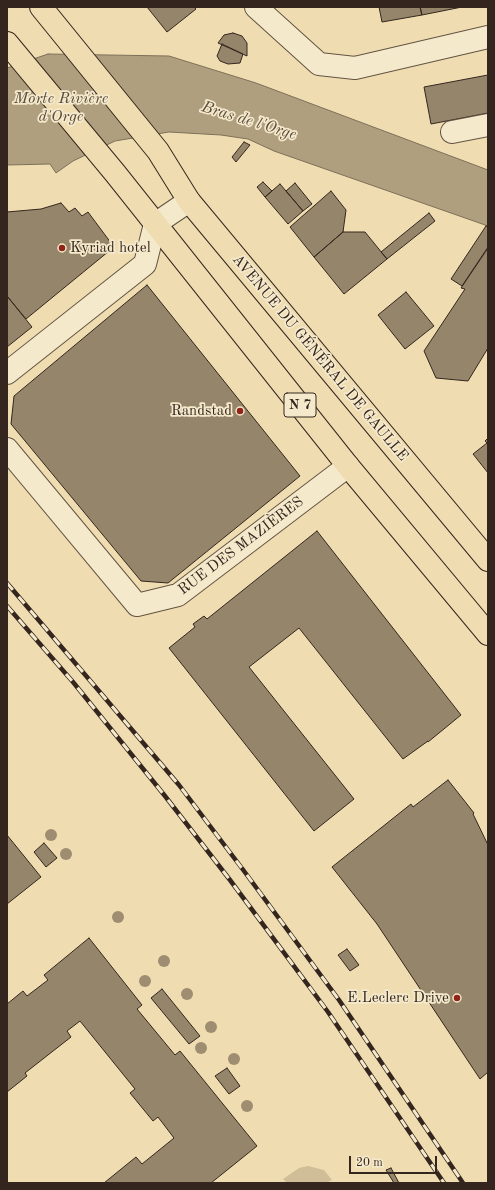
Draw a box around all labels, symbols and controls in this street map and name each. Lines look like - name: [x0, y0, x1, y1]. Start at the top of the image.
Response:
- water label: Morte Rivière d'Orge: [14, 89, 108, 127]
- water label: Bras de l'Orge: [199, 97, 299, 145]
- place label: Kyriad hotel: [70, 239, 151, 257]
- marker: Kyriad hotel: [57, 243, 67, 253]
- street label: AVENUE DU GÉNÉRAL DE GAULLE: [228, 251, 412, 465]
- road number: N 7: [284, 393, 316, 417]
- place label: Randstad: [171, 402, 232, 420]
- marker: Randstad: [235, 406, 245, 416]
- street label: RUE DES MAZIÈRES: [175, 493, 307, 599]
- place label: E.Leclerc Drive: [347, 989, 449, 1007]
- marker: E.Leclerc Drive: [452, 993, 462, 1003]
- scale bar: [351, 1148, 439, 1174]
- text: 20 m: [356, 1157, 383, 1169]

